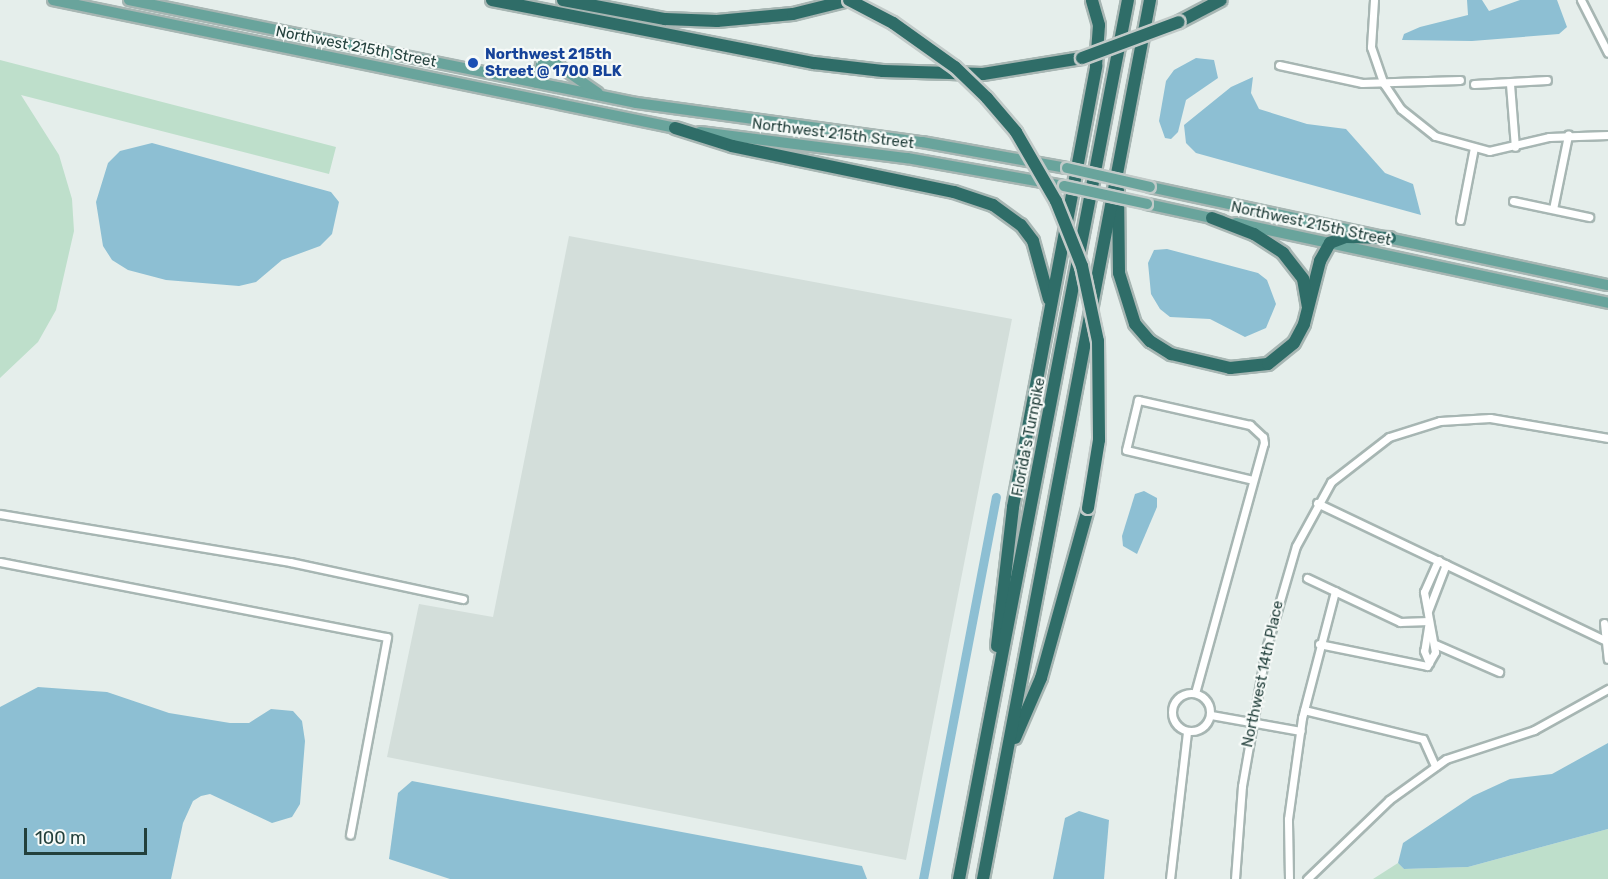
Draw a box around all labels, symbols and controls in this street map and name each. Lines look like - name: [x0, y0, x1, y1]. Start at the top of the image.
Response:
- street label: Northwest 215th Street: [274, 23, 438, 71]
- place label: Northwest 215th Street @ 1700 BLK: [485, 45, 622, 80]
- marker: Northwest 215th Street @ 1700 BLK: [466, 56, 480, 70]
- street label: Northwest 215th Street: [751, 115, 915, 153]
- street label: Northwest 215th Street: [1229, 198, 1393, 250]
- street label: Florida's Turnpike: [1009, 376, 1049, 498]
- street label: Northwest 14th Place: [1239, 599, 1287, 749]
- scale bar: [27, 816, 150, 854]
- text: 100 m: [35, 827, 86, 849]

